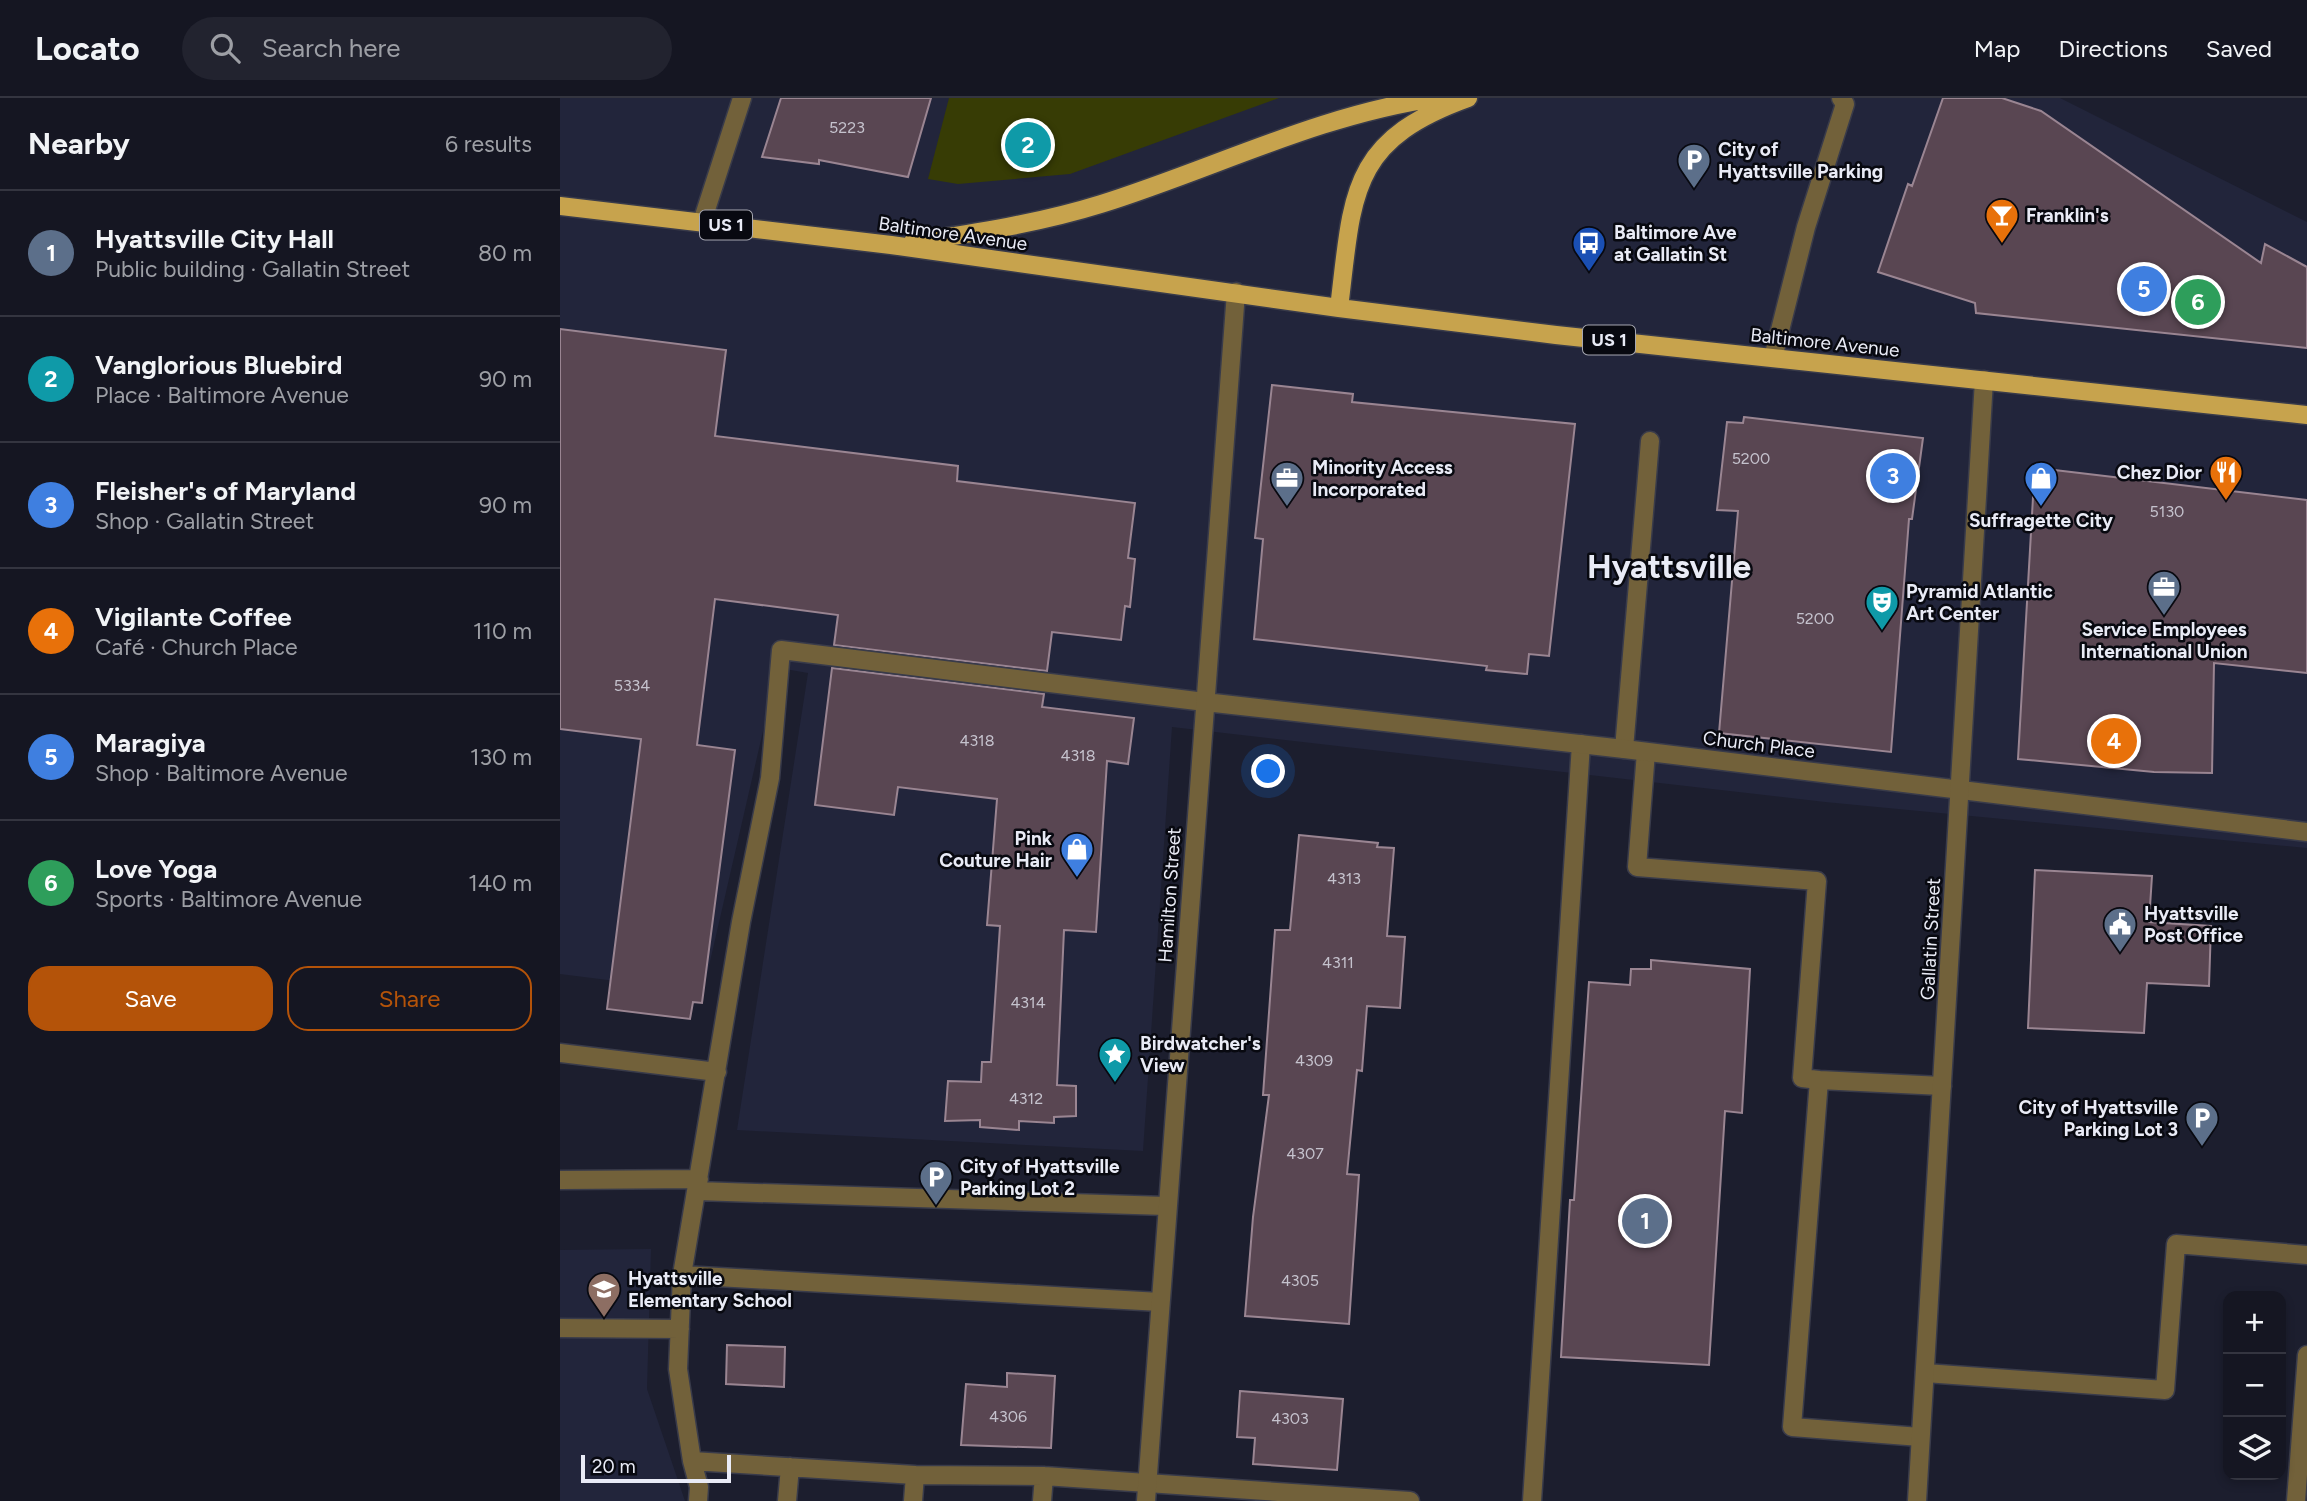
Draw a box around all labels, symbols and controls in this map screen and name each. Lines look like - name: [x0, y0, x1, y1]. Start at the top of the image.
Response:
- search box: [182, 17, 672, 80]
- text: Locato: [35, 29, 140, 68]
- icon: search: [206, 29, 244, 67]
- text: Search here: [262, 32, 401, 64]
- text: Map: [1974, 34, 2020, 63]
- text: Directions: [2058, 34, 2168, 63]
- text: Saved: [2206, 34, 2272, 63]
- house number: 5223: [829, 118, 865, 137]
- pin: 2: [1005, 119, 1051, 171]
- text: Nearby: [28, 125, 130, 162]
- text: 6 results: [445, 130, 532, 158]
- place label: City of Hyattsville Parking: [1718, 138, 1883, 183]
- parking icon: City of Hyattsville Parking: [1675, 141, 1713, 190]
- bar icon: Franklin's: [1983, 196, 2021, 245]
- place label: Franklin's: [2026, 204, 2109, 227]
- road number: US 1: [700, 210, 752, 240]
- street label: Baltimore Avenue: [877, 212, 1029, 255]
- place label: Baltimore Ave at Gallatin St: [1614, 221, 1737, 266]
- text: Hyattsville City Hall: [95, 223, 334, 255]
- bus stop icon: Baltimore Ave at Gallatin St: [1570, 224, 1608, 273]
- text: 1: [46, 239, 56, 267]
- text: 80 m: [478, 239, 532, 267]
- text: Public building · Gallatin Street: [95, 255, 410, 283]
- pin: 5: [2121, 263, 2167, 315]
- pin: 6: [2175, 276, 2221, 328]
- street label: Baltimore Avenue: [1749, 323, 1901, 362]
- road number: US 1: [1583, 326, 1635, 354]
- text: Vanglorious Bluebird: [95, 349, 342, 381]
- text: 2: [44, 365, 58, 393]
- text: 90 m: [479, 365, 532, 393]
- text: Place · Baltimore Avenue: [95, 381, 349, 409]
- house number: 5200: [1732, 449, 1770, 468]
- pin: 3: [1870, 450, 1916, 502]
- restaurant icon: Chez Dior: [2207, 453, 2245, 502]
- place label: Minority Access Incorporated: [1312, 456, 1453, 501]
- office icon: Minority Access Incorporated: [1268, 459, 1306, 508]
- shop icon: Suffragette City: [2022, 459, 2060, 508]
- place label: Chez Dior: [2117, 461, 2202, 484]
- text: Fleisher's of Maryland: [95, 475, 356, 507]
- text: 3: [45, 491, 57, 519]
- text: 90 m: [479, 491, 532, 519]
- house number: 5130: [2150, 502, 2184, 521]
- text: Shop · Gallatin Street: [95, 507, 314, 535]
- place label: Suffragette City: [1969, 509, 2113, 532]
- district label: Hyattsville: [1587, 547, 1751, 586]
- office icon: Service Employees International Union: [2145, 568, 2183, 617]
- place label: Pyramid Atlantic Art Center: [1906, 580, 2053, 625]
- theatre icon: Pyramid Atlantic Art Center: [1863, 583, 1901, 632]
- text: Vigilante Coffee: [95, 601, 292, 633]
- house number: 5200: [1796, 609, 1834, 628]
- text: 4: [44, 617, 58, 645]
- text: 110 m: [473, 617, 532, 645]
- place label: Service Employees International Union: [2080, 618, 2248, 663]
- text: Café · Church Place: [95, 633, 298, 661]
- house number: 5334: [614, 676, 650, 695]
- pin: 4: [2091, 715, 2137, 767]
- street label: Church Place: [1702, 726, 1816, 763]
- text: Maragiya: [95, 727, 206, 759]
- house number: 4318: [959, 731, 995, 750]
- text: 5: [44, 743, 58, 771]
- text: 130 m: [470, 743, 532, 771]
- house number: 4318: [1060, 746, 1096, 765]
- your location: [1251, 754, 1285, 788]
- text: Shop · Baltimore Avenue: [95, 759, 348, 787]
- place label: Pink Couture Hair: [939, 827, 1053, 872]
- street label: Hamilton Street: [1153, 827, 1186, 963]
- shop icon: Pink Couture Hair: [1058, 830, 1096, 879]
- text: Love Yoga: [95, 853, 217, 885]
- text: 6: [44, 869, 58, 897]
- text: 140 m: [468, 869, 532, 897]
- house number: 4313: [1327, 869, 1361, 888]
- street label: Gallatin Street: [1916, 877, 1945, 1001]
- text: Sports · Baltimore Avenue: [95, 885, 362, 913]
- place label: Hyattsville Post Office: [2144, 902, 2244, 947]
- public building icon: Hyattsville Post Office: [2101, 905, 2139, 954]
- house number: 4311: [1322, 953, 1354, 972]
- button: Save: [28, 966, 273, 1031]
- button: Share: [287, 966, 532, 1031]
- house number: 4314: [1010, 993, 1046, 1012]
- place label: Birdwatcher's View: [1140, 1032, 1261, 1077]
- place icon: Birdwatcher's View: [1096, 1035, 1134, 1084]
- house number: 4309: [1295, 1051, 1333, 1070]
- house number: 4312: [1009, 1089, 1043, 1108]
- place label: City of Hyattsville Parking Lot 3: [2019, 1096, 2178, 1141]
- parking icon: City of Hyattsville Parking Lot 3: [2183, 1099, 2221, 1148]
- house number: 4307: [1286, 1144, 1324, 1163]
- place label: City of Hyattsville Parking Lot 2: [960, 1155, 1120, 1200]
- parking icon: City of Hyattsville Parking Lot 2: [917, 1158, 955, 1207]
- pin: 1: [1622, 1195, 1668, 1247]
- place label: Hyattsville Elementary School: [628, 1267, 792, 1312]
- school or university icon: Hyattsville Elementary School: [585, 1270, 623, 1319]
- house number: 4305: [1281, 1271, 1319, 1290]
- map controls: [2223, 1291, 2286, 1480]
- button: +: [2223, 1291, 2286, 1354]
- button: −: [2223, 1354, 2286, 1417]
- house number: 4306: [989, 1407, 1027, 1426]
- house number: 4303: [1271, 1409, 1309, 1428]
- button: layers: [2223, 1417, 2286, 1480]
- scale bar: [581, 1452, 732, 1484]
- text: 20 m: [592, 1455, 636, 1478]

